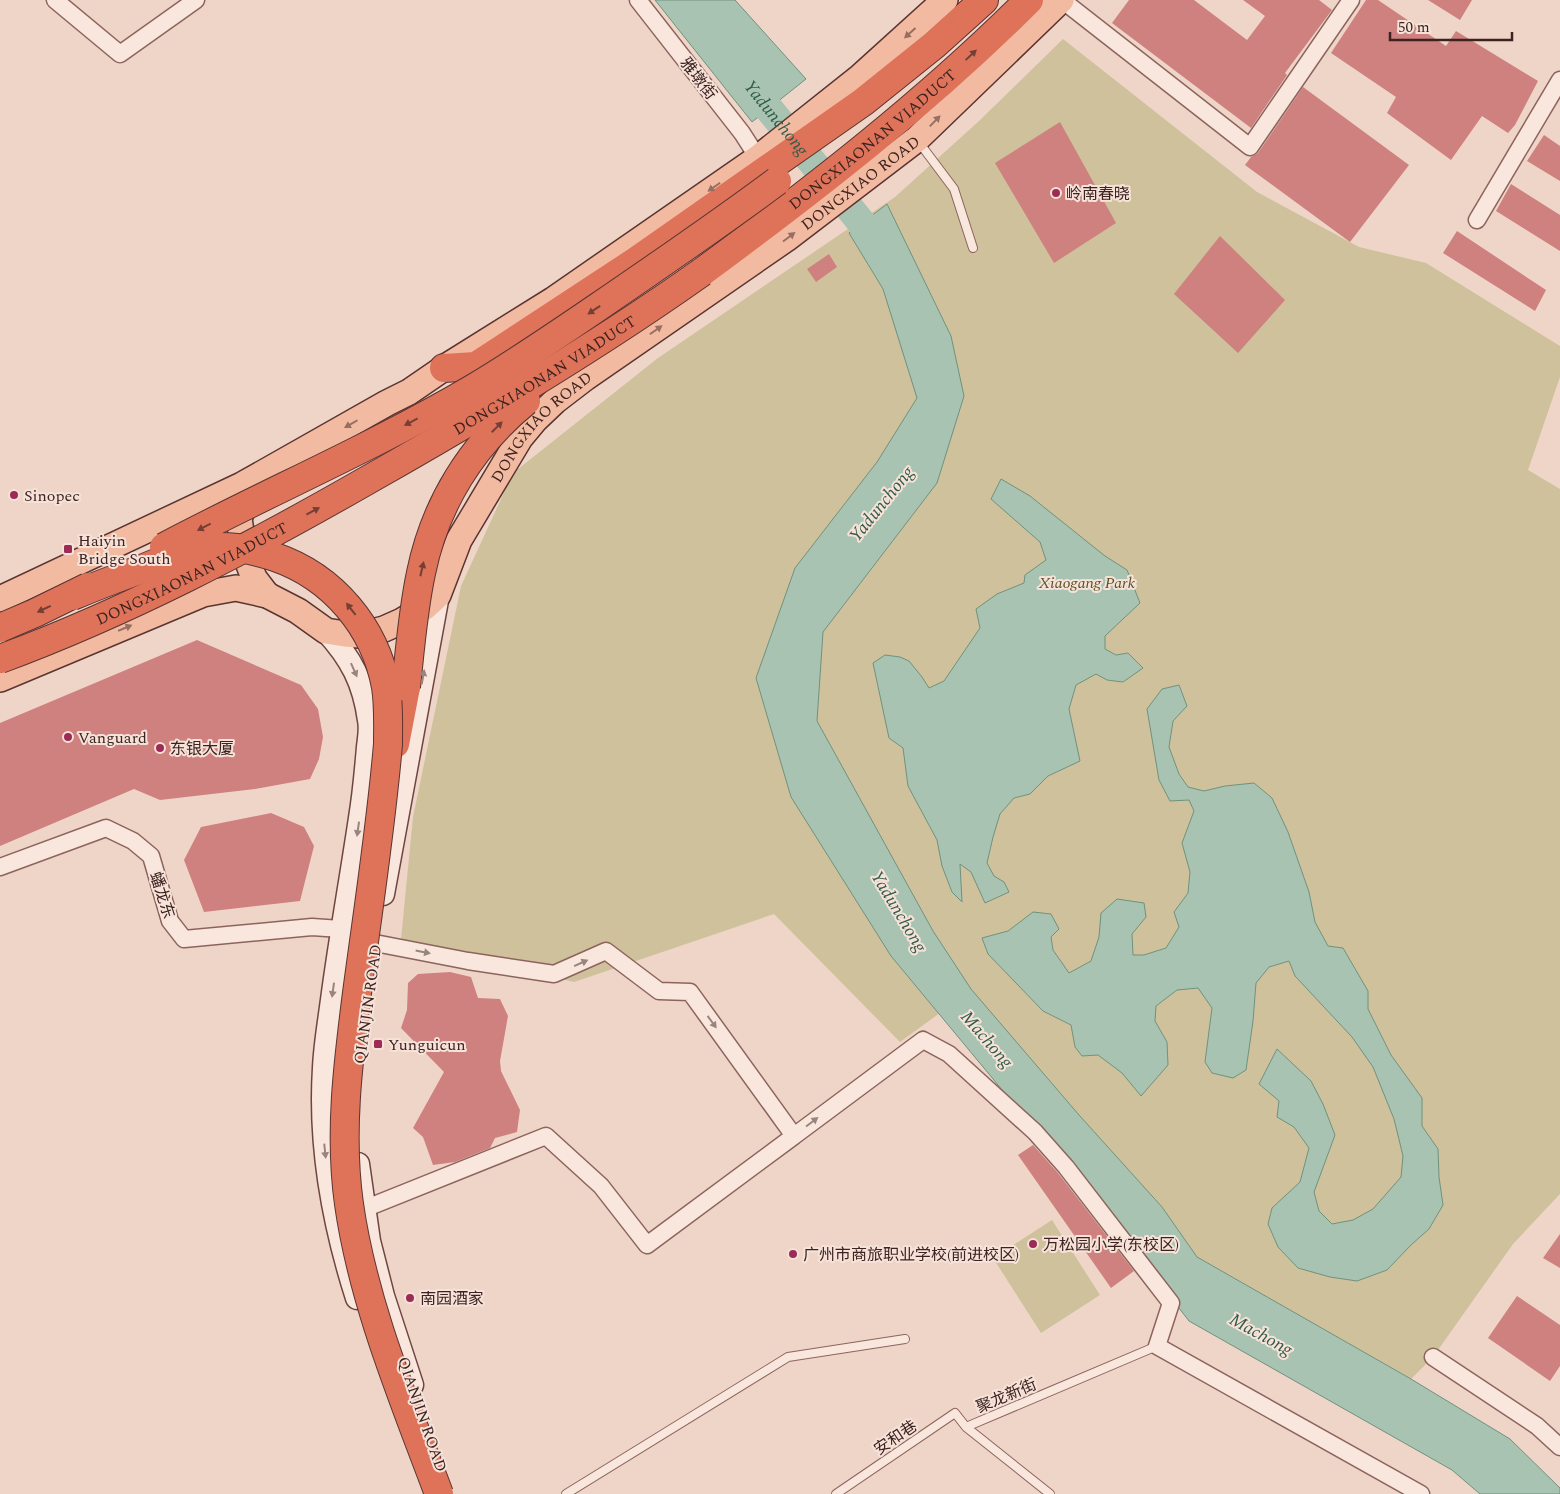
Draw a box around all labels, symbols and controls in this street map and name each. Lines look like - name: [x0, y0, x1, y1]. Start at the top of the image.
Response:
- scale bar: [1390, 10, 1512, 42]
- text: 50 m: [1398, 16, 1430, 39]
- one-way arrow: [904, 27, 916, 39]
- one-way arrow: [965, 49, 977, 61]
- street label: 雅墩街: [674, 52, 722, 105]
- street label: DONGXIAONAN VIADUCT: [784, 63, 962, 216]
- water label: Yadunchong: [737, 74, 815, 162]
- one-way arrow: [929, 115, 941, 127]
- street label: DONGXIAO ROAD: [796, 130, 925, 237]
- one-way arrow: [707, 182, 721, 192]
- place label: 岭南春晓: [1066, 182, 1130, 206]
- marker: 岭南春晓: [1050, 187, 1062, 199]
- one-way arrow: [782, 232, 796, 242]
- one-way arrow: [588, 305, 601, 315]
- street label: DONGXIAONAN VIADUCT: [449, 309, 641, 441]
- one-way arrow: [649, 325, 663, 335]
- street label: DONGXIAO ROAD: [485, 366, 597, 488]
- one-way arrow: [404, 418, 418, 426]
- one-way arrow: [344, 419, 357, 428]
- one-way arrow: [491, 422, 503, 434]
- water label: Yadunchong: [842, 460, 921, 548]
- place label: Sinopec: [24, 484, 80, 508]
- marker: Sinopec: [8, 489, 20, 501]
- one-way arrow: [305, 507, 320, 515]
- street label: DONGXIAONAN VIADUCT: [92, 516, 292, 632]
- one-way arrow: [196, 523, 211, 531]
- place label: Haiyin Bridge South: [78, 529, 171, 571]
- marker: Haiyin Bridge South: [62, 543, 74, 555]
- one-way arrow: [418, 562, 426, 577]
- park label: Xiaogang Park: [1038, 571, 1136, 595]
- one-way arrow: [346, 603, 356, 616]
- one-way arrow: [36, 605, 51, 613]
- one-way arrow: [118, 623, 132, 631]
- one-way arrow: [351, 663, 359, 677]
- one-way arrow: [419, 668, 427, 684]
- place label: Vanguard: [78, 726, 147, 750]
- marker: Vanguard: [62, 731, 74, 743]
- place label: 东银大厦: [170, 737, 234, 761]
- marker: 东银大厦: [154, 742, 166, 754]
- one-way arrow: [354, 821, 362, 837]
- water label: Yadunchong: [864, 865, 934, 958]
- street label: 蟠龙东: [143, 869, 181, 922]
- street label: QIANJIN ROAD: [348, 943, 388, 1065]
- one-way arrow: [415, 948, 430, 956]
- one-way arrow: [574, 958, 588, 966]
- one-way arrow: [329, 982, 337, 998]
- water label: Machong: [954, 1005, 1020, 1075]
- one-way arrow: [707, 1015, 717, 1029]
- place label: Yunguicun: [388, 1033, 466, 1057]
- marker: Yunguicun: [372, 1038, 384, 1050]
- one-way arrow: [805, 1117, 818, 1128]
- one-way arrow: [321, 1144, 329, 1160]
- place label: 万松园小学(东校区): [1043, 1233, 1179, 1257]
- marker: 万松园小学(东校区): [1027, 1238, 1039, 1250]
- place label: 广州市商旅职业学校(前进校区): [803, 1243, 1019, 1267]
- marker: 广州市商旅职业学校(前进校区): [787, 1248, 799, 1260]
- place label: 南园酒家: [420, 1287, 484, 1311]
- marker: 南园酒家: [404, 1292, 416, 1304]
- water label: Machong: [1224, 1306, 1298, 1363]
- street label: QIANJIN ROAD: [391, 1353, 453, 1475]
- street label: 聚龙新街: [972, 1372, 1041, 1419]
- street label: 安和巷: [869, 1414, 922, 1461]

